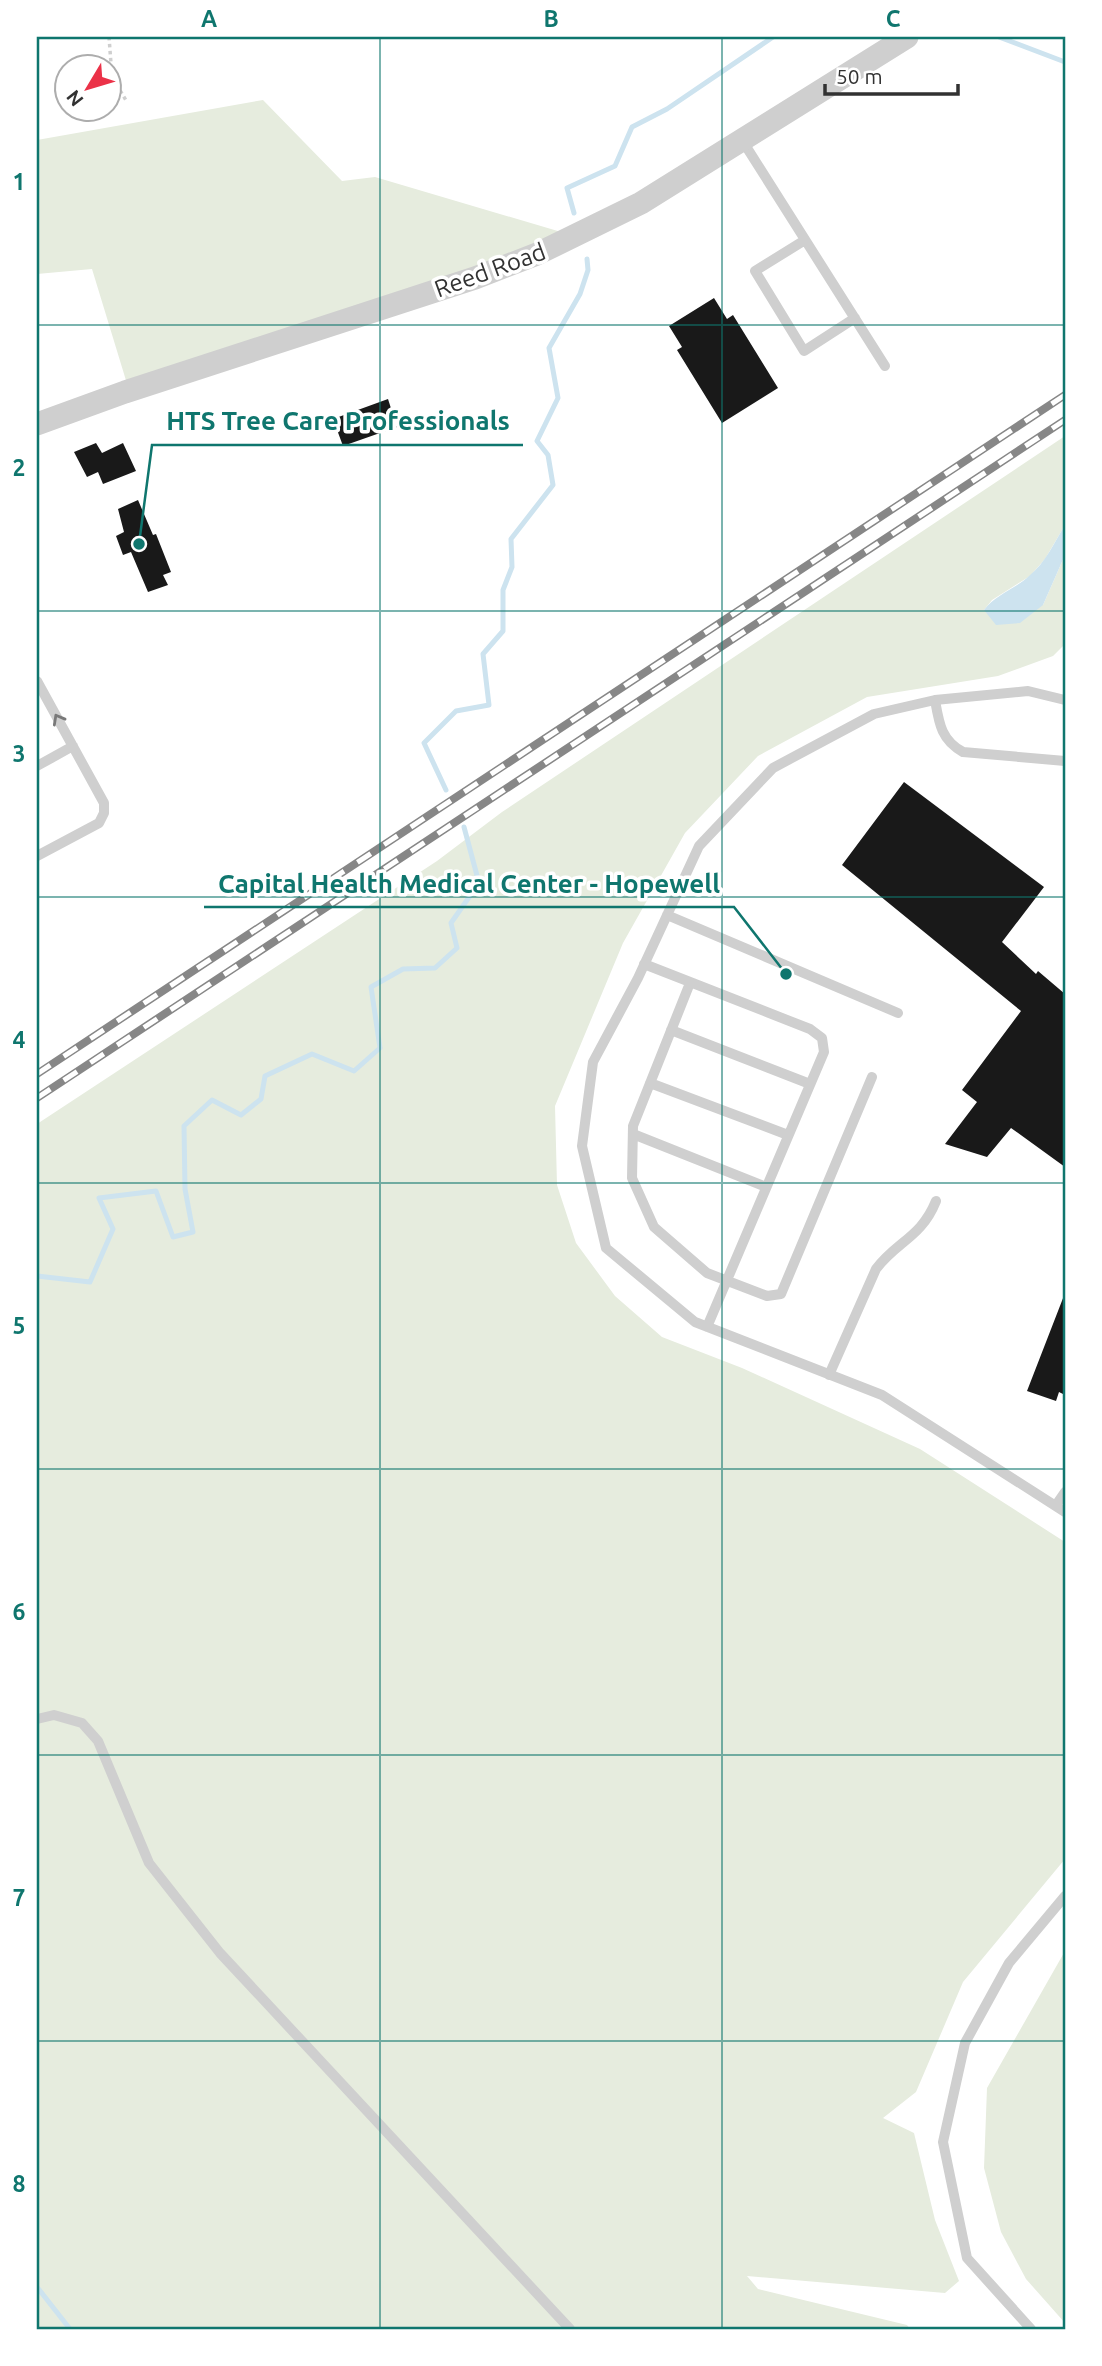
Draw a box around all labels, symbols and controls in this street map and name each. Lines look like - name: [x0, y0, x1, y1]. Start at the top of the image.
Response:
- text: A: [201, 6, 217, 31]
- text: B: [543, 6, 559, 31]
- text: C: [886, 6, 901, 31]
- north arrow: [52, 52, 122, 122]
- scale bar: [825, 52, 958, 96]
- text: 50 m: [836, 64, 883, 88]
- text: N: [62, 86, 88, 111]
- text: 1: [13, 169, 25, 194]
- street label: Reed Road: [431, 237, 549, 303]
- callout: HTS Tree Care Professionals: [152, 398, 523, 445]
- text: HTS Tree Care Professionals: [166, 406, 510, 435]
- text: 2: [13, 455, 25, 480]
- one-way arrow: [53, 714, 66, 726]
- text: 3: [13, 741, 25, 766]
- callout: Capital Health Medical Center - Hopewell: [204, 860, 734, 907]
- text: Capital Health Medical Center - Hopewell: [218, 869, 720, 898]
- text: 4: [13, 1027, 26, 1052]
- text: 5: [13, 1313, 25, 1338]
- text: 6: [13, 1599, 26, 1624]
- text: 7: [13, 1885, 25, 1910]
- text: 8: [13, 2171, 25, 2196]

